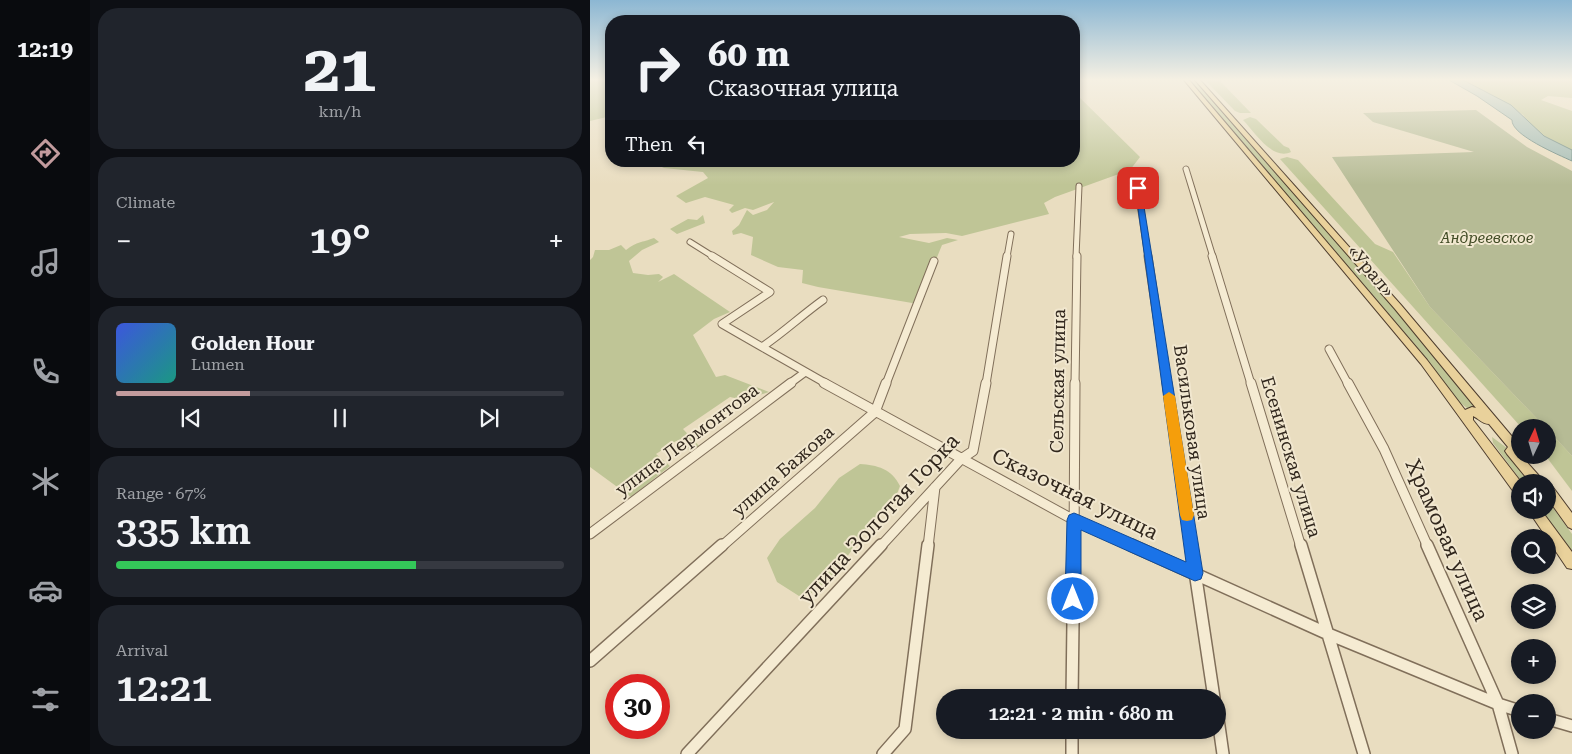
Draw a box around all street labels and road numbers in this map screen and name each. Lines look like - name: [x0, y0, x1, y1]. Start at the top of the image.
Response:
- street label: «Урал»: [1344, 240, 1399, 301]
- street label: Сельская улица: [1046, 308, 1069, 453]
- street label: Васильковая улица: [1170, 343, 1215, 521]
- street label: Есенинская улица: [1257, 374, 1326, 540]
- street label: улица Лермонтова: [611, 379, 763, 500]
- street label: улица Бажова: [728, 421, 838, 520]
- street label: улица Золотая Горка: [794, 428, 965, 609]
- street label: Сказочная улица: [988, 443, 1163, 545]
- street label: Храмовая улица: [1401, 455, 1494, 625]

